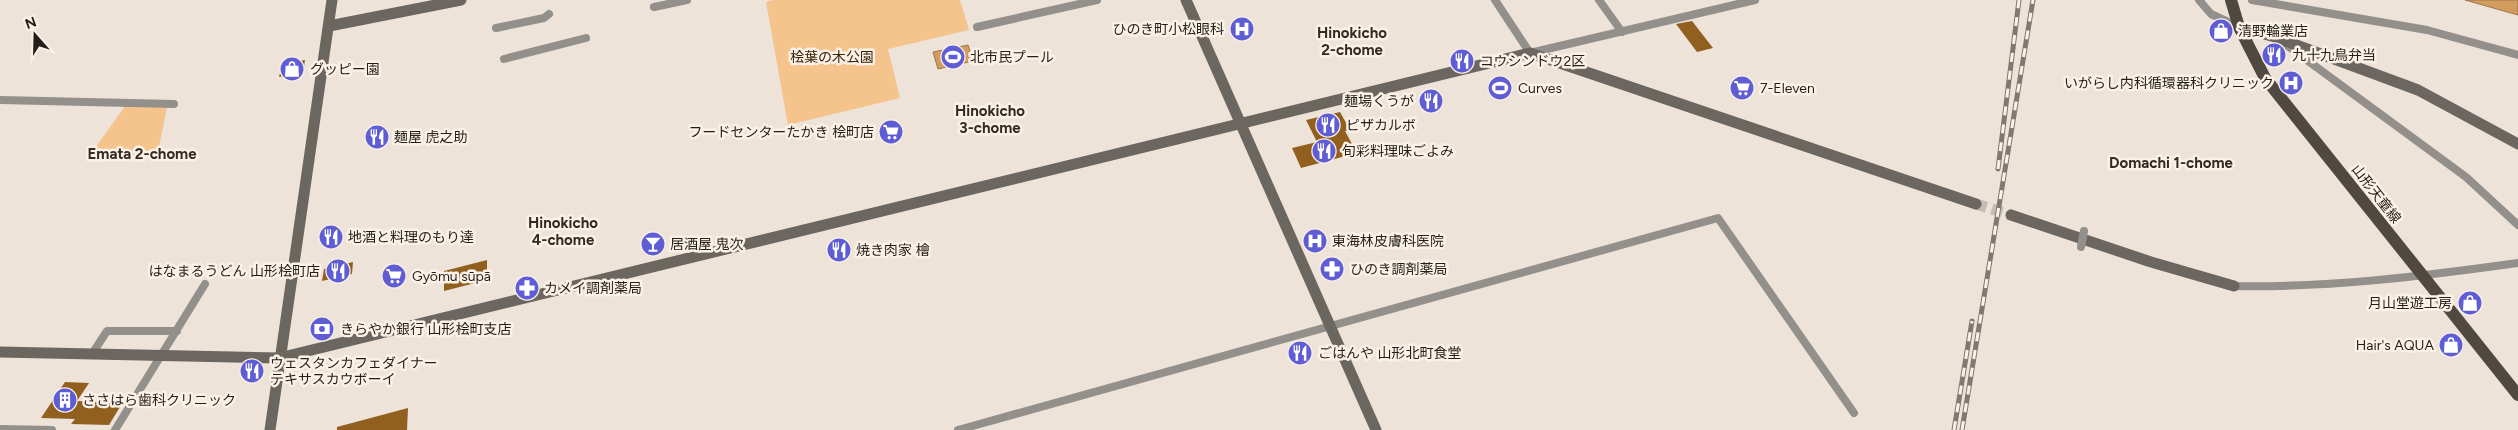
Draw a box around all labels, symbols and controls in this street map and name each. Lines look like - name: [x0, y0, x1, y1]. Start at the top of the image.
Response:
- north arrow: [10, 10, 60, 60]
- text: N: [23, 13, 39, 33]
- hospital icon: ひのき町小松眼科: [1229, 16, 1255, 42]
- shop icon: 清野輪業店: [2208, 18, 2234, 44]
- place label: ひのき町小松眼科: [1112, 21, 1224, 38]
- place label: 清野輪業店: [2238, 23, 2308, 40]
- district label: Hinokicho 2-chome: [1317, 24, 1387, 59]
- restaurant icon: 九十九鳥弁当: [2261, 42, 2287, 68]
- sports icon: 北市民プール: [940, 44, 966, 70]
- place label: 九十九鳥弁当: [2292, 47, 2376, 64]
- restaurant icon: コウシンドウ2区: [1449, 48, 1475, 74]
- park label: 桧葉の木公園: [790, 49, 874, 66]
- place label: 北市民プール: [970, 49, 1054, 66]
- place label: コウシンドウ2区: [1480, 53, 1585, 70]
- shop icon: グッピー園: [279, 56, 305, 82]
- place label: グッピー園: [310, 61, 380, 78]
- hospital icon: いがらし内科循環器科クリニック: [2278, 70, 2304, 96]
- sports icon: Curves: [1487, 75, 1513, 101]
- supermarket icon: 7-Eleven: [1729, 75, 1755, 101]
- place label: いがらし内科循環器科クリニック: [2064, 75, 2274, 92]
- place label: Curves: [1518, 80, 1562, 97]
- place label: 7-Eleven: [1760, 80, 1815, 97]
- restaurant icon: 麺場くうが: [1418, 88, 1444, 114]
- place label: 麺場くうが: [1344, 93, 1414, 110]
- district label: Hinokicho 3-chome: [955, 102, 1025, 137]
- restaurant icon: ピザカルボ: [1315, 112, 1341, 138]
- place label: ピザカルボ: [1346, 117, 1416, 134]
- supermarket icon: フードセンターたかき 桧町店: [878, 119, 904, 145]
- restaurant icon: 麺屋 虎之助: [364, 124, 390, 150]
- place label: フードセンターたかき 桧町店: [689, 124, 874, 141]
- place label: 麺屋 虎之助: [394, 129, 467, 146]
- restaurant icon: 旬彩料理味ごよみ: [1311, 138, 1337, 164]
- place label: 旬彩料理味ごよみ: [1342, 143, 1454, 160]
- district label: Emata 2-chome: [87, 145, 197, 163]
- district label: Domachi 1-chome: [2109, 154, 2234, 172]
- street label: 山形天童線: [2348, 161, 2404, 227]
- district label: Hinokicho 4-chome: [528, 214, 598, 249]
- restaurant icon: 地酒と料理のもり達: [318, 224, 344, 250]
- hospital icon: 東海林皮膚科医院: [1302, 228, 1328, 254]
- place label: 地酒と料理のもり達: [348, 229, 474, 246]
- bar icon: 居酒屋 鬼次: [640, 231, 666, 257]
- place label: 東海林皮膚科医院: [1332, 233, 1444, 250]
- place label: 居酒屋 鬼次: [670, 236, 743, 253]
- restaurant icon: 焼き肉家 檜: [826, 237, 852, 263]
- place label: 焼き肉家 檜: [856, 242, 929, 259]
- pharmacy icon: ひのき調剤薬局: [1319, 256, 1345, 282]
- restaurant icon: はなまるうどん 山形桧町店: [325, 258, 351, 284]
- place label: ひのき調剤薬局: [1350, 261, 1448, 278]
- place label: はなまるうどん 山形桧町店: [149, 263, 320, 280]
- supermarket icon: Gyōmu sūpā: [381, 263, 407, 289]
- place label: Gyōmu sūpā: [412, 268, 491, 285]
- pharmacy icon: カメイ調剤薬局: [514, 275, 540, 301]
- place label: カメイ調剤薬局: [544, 280, 642, 297]
- shop icon: 月山堂遊工房: [2457, 290, 2483, 316]
- place label: 月山堂遊工房: [2368, 295, 2452, 312]
- bank icon: きらやか銀行 山形桧町支店: [309, 316, 335, 342]
- place label: きらやか銀行 山形桧町支店: [340, 321, 511, 338]
- shop icon: Hair's AQUA: [2438, 332, 2464, 358]
- place label: Hair's AQUA: [2356, 337, 2435, 354]
- restaurant icon: ごはんや 山形北町食堂: [1287, 340, 1313, 366]
- place label: ごはんや 山形北町食堂: [1318, 345, 1461, 362]
- place label: ウェスタンカフェダイナー テキサスカウボーイ: [270, 355, 438, 388]
- restaurant icon: ウェスタンカフェダイナー テキサスカウボーイ: [239, 358, 265, 384]
- building icon: ささはら歯科クリニック: [52, 387, 78, 413]
- place label: ささはら歯科クリニック: [82, 392, 236, 409]

